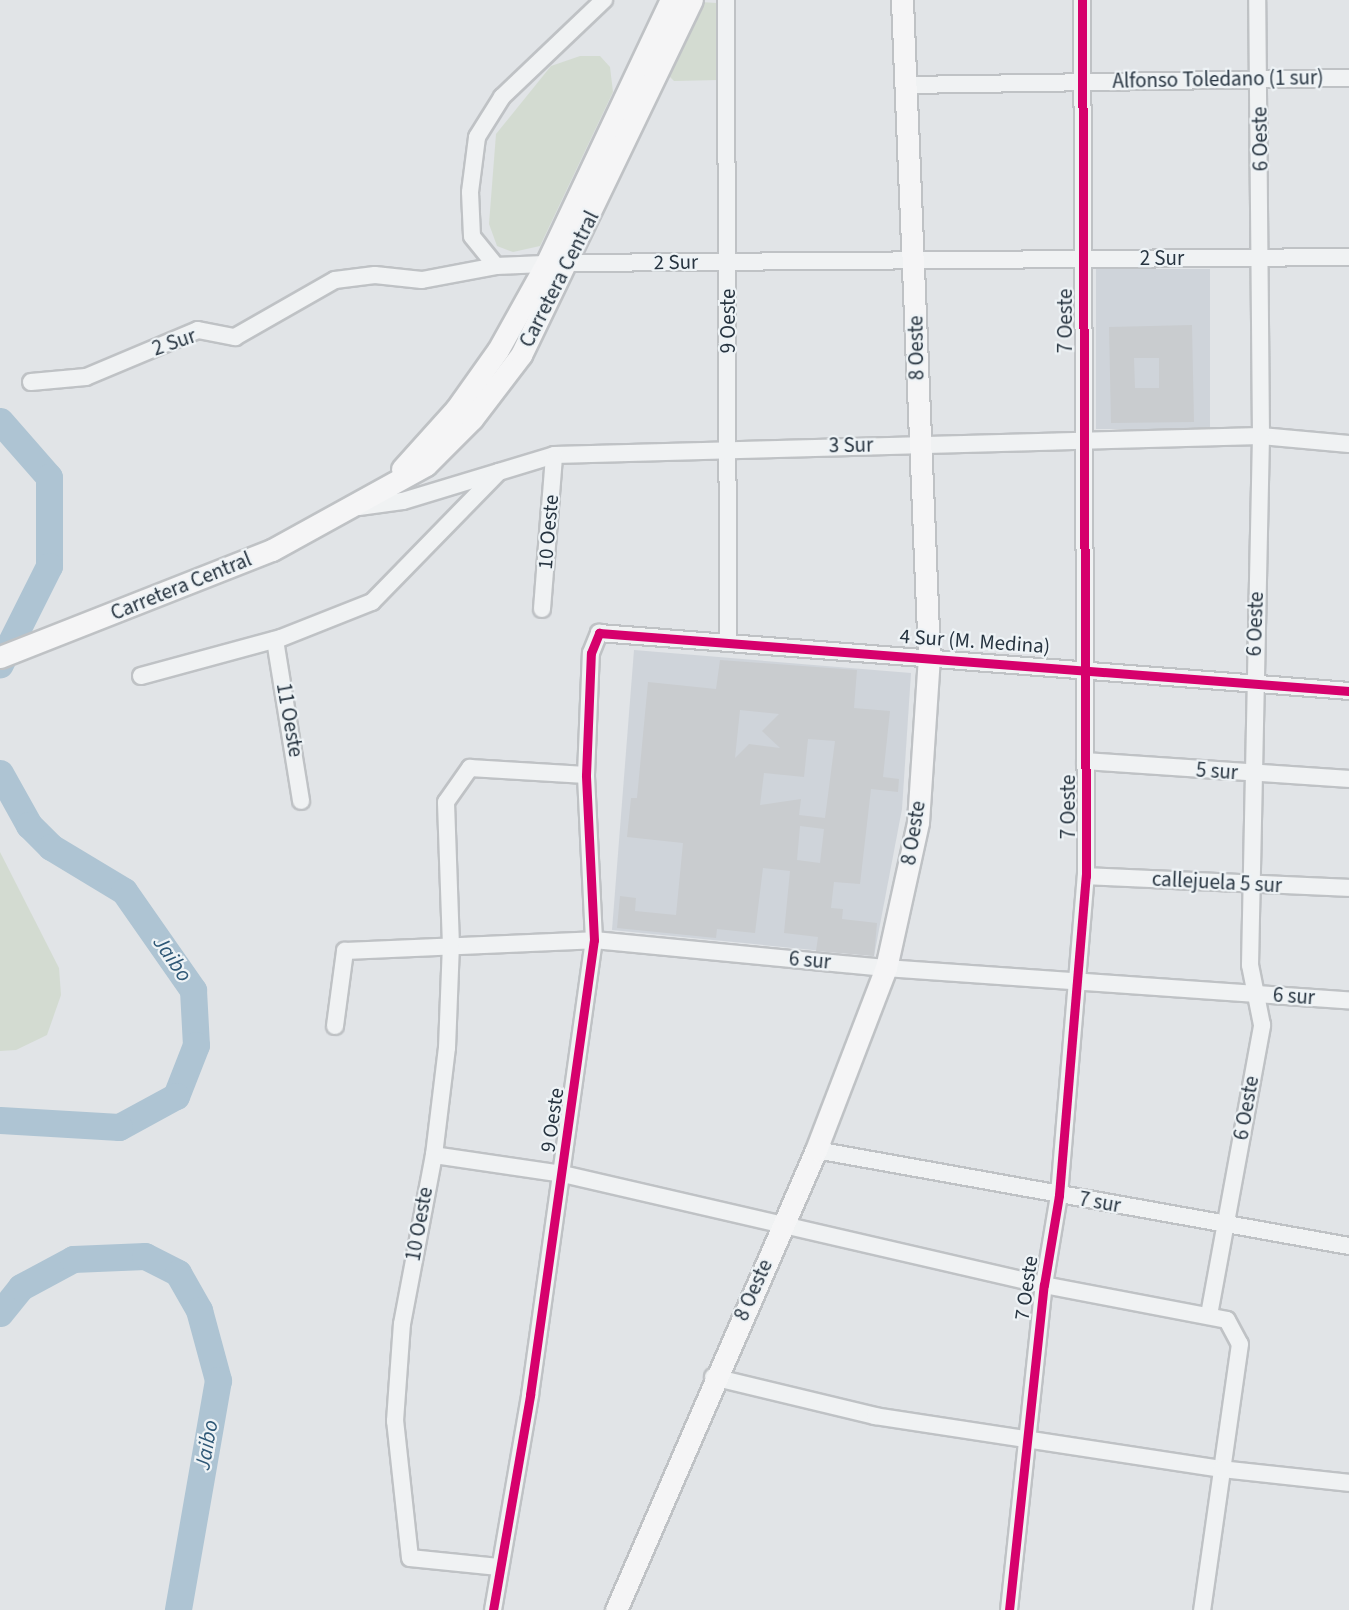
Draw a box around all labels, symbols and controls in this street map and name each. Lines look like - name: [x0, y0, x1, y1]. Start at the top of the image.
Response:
- street label: Alfonso Toledano (1 sur): [1112, 65, 1324, 93]
- street label: 6 Oeste: [1247, 106, 1273, 172]
- street label: Carretera Central: [514, 207, 604, 351]
- street label: 2 Sur: [1140, 245, 1184, 271]
- street label: 2 Sur: [654, 249, 698, 275]
- street label: 9 Oeste: [715, 289, 741, 353]
- street label: 7 Oeste: [1052, 289, 1078, 353]
- street label: 8 Oeste: [903, 315, 929, 381]
- street label: 2 Sur: [149, 323, 199, 361]
- street label: 3 Sur: [829, 432, 873, 458]
- street label: 10 Oeste: [532, 494, 564, 570]
- street label: Carretera Central: [107, 546, 255, 626]
- street label: 6 Oeste: [1241, 591, 1269, 657]
- street label: 4 Sur (M. Medina): [899, 623, 1051, 659]
- street label: 11 Oeste: [271, 681, 309, 759]
- street label: 5 sur: [1195, 757, 1239, 785]
- street label: 7 Oeste: [1055, 775, 1081, 839]
- street label: 8 Oeste: [896, 799, 930, 867]
- street label: callejuela 5 sur: [1151, 866, 1283, 898]
- water label: Jaibo: [147, 931, 197, 987]
- street label: 6 sur: [788, 946, 832, 974]
- street label: 6 sur: [1272, 982, 1316, 1010]
- street label: 6 Oeste: [1228, 1074, 1264, 1142]
- street label: 9 Oeste: [535, 1086, 569, 1154]
- street label: 10 Oeste: [400, 1185, 438, 1263]
- street label: 7 sur: [1077, 1186, 1123, 1218]
- street label: 7 Oeste: [1009, 1254, 1043, 1322]
- street label: 8 Oeste: [728, 1255, 778, 1325]
- water label: Jaibo: [190, 1418, 224, 1472]

